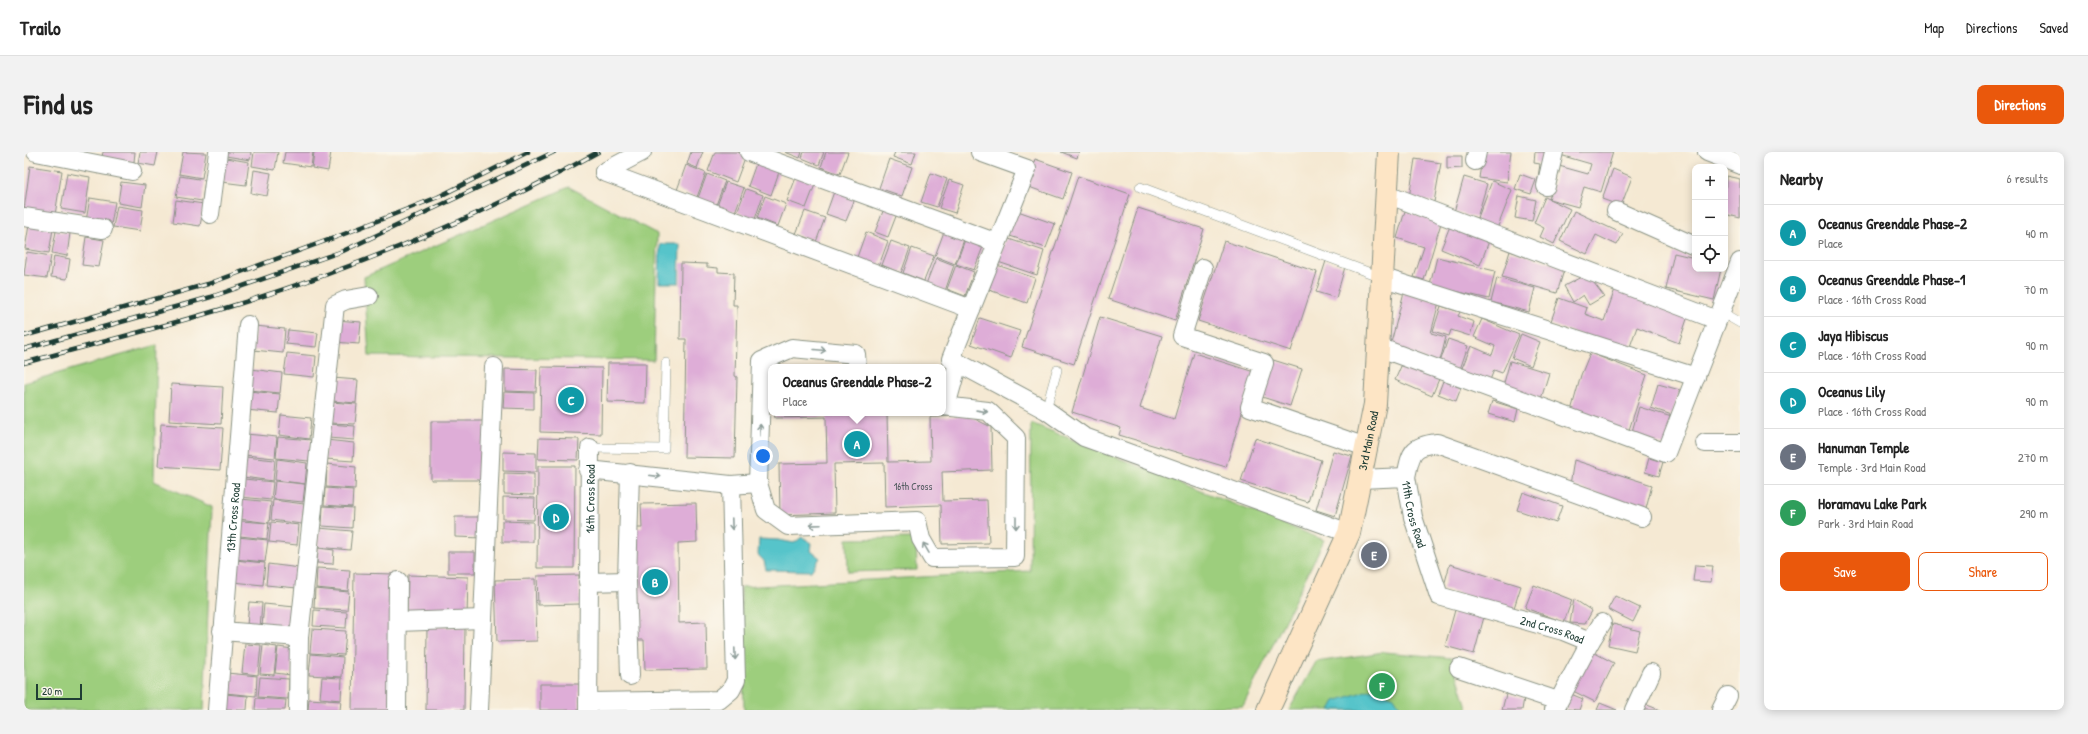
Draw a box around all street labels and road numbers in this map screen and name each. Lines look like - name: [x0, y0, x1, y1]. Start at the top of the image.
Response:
- street label: 3rd Main Road: [1353, 409, 1382, 472]
- street label: 16th Cross Road: [581, 464, 598, 534]
- street label: 11th Cross Road: [1398, 479, 1431, 550]
- street label: 13th Cross Road: [221, 482, 244, 553]
- street label: 2nd Cross Road: [1519, 611, 1587, 647]

